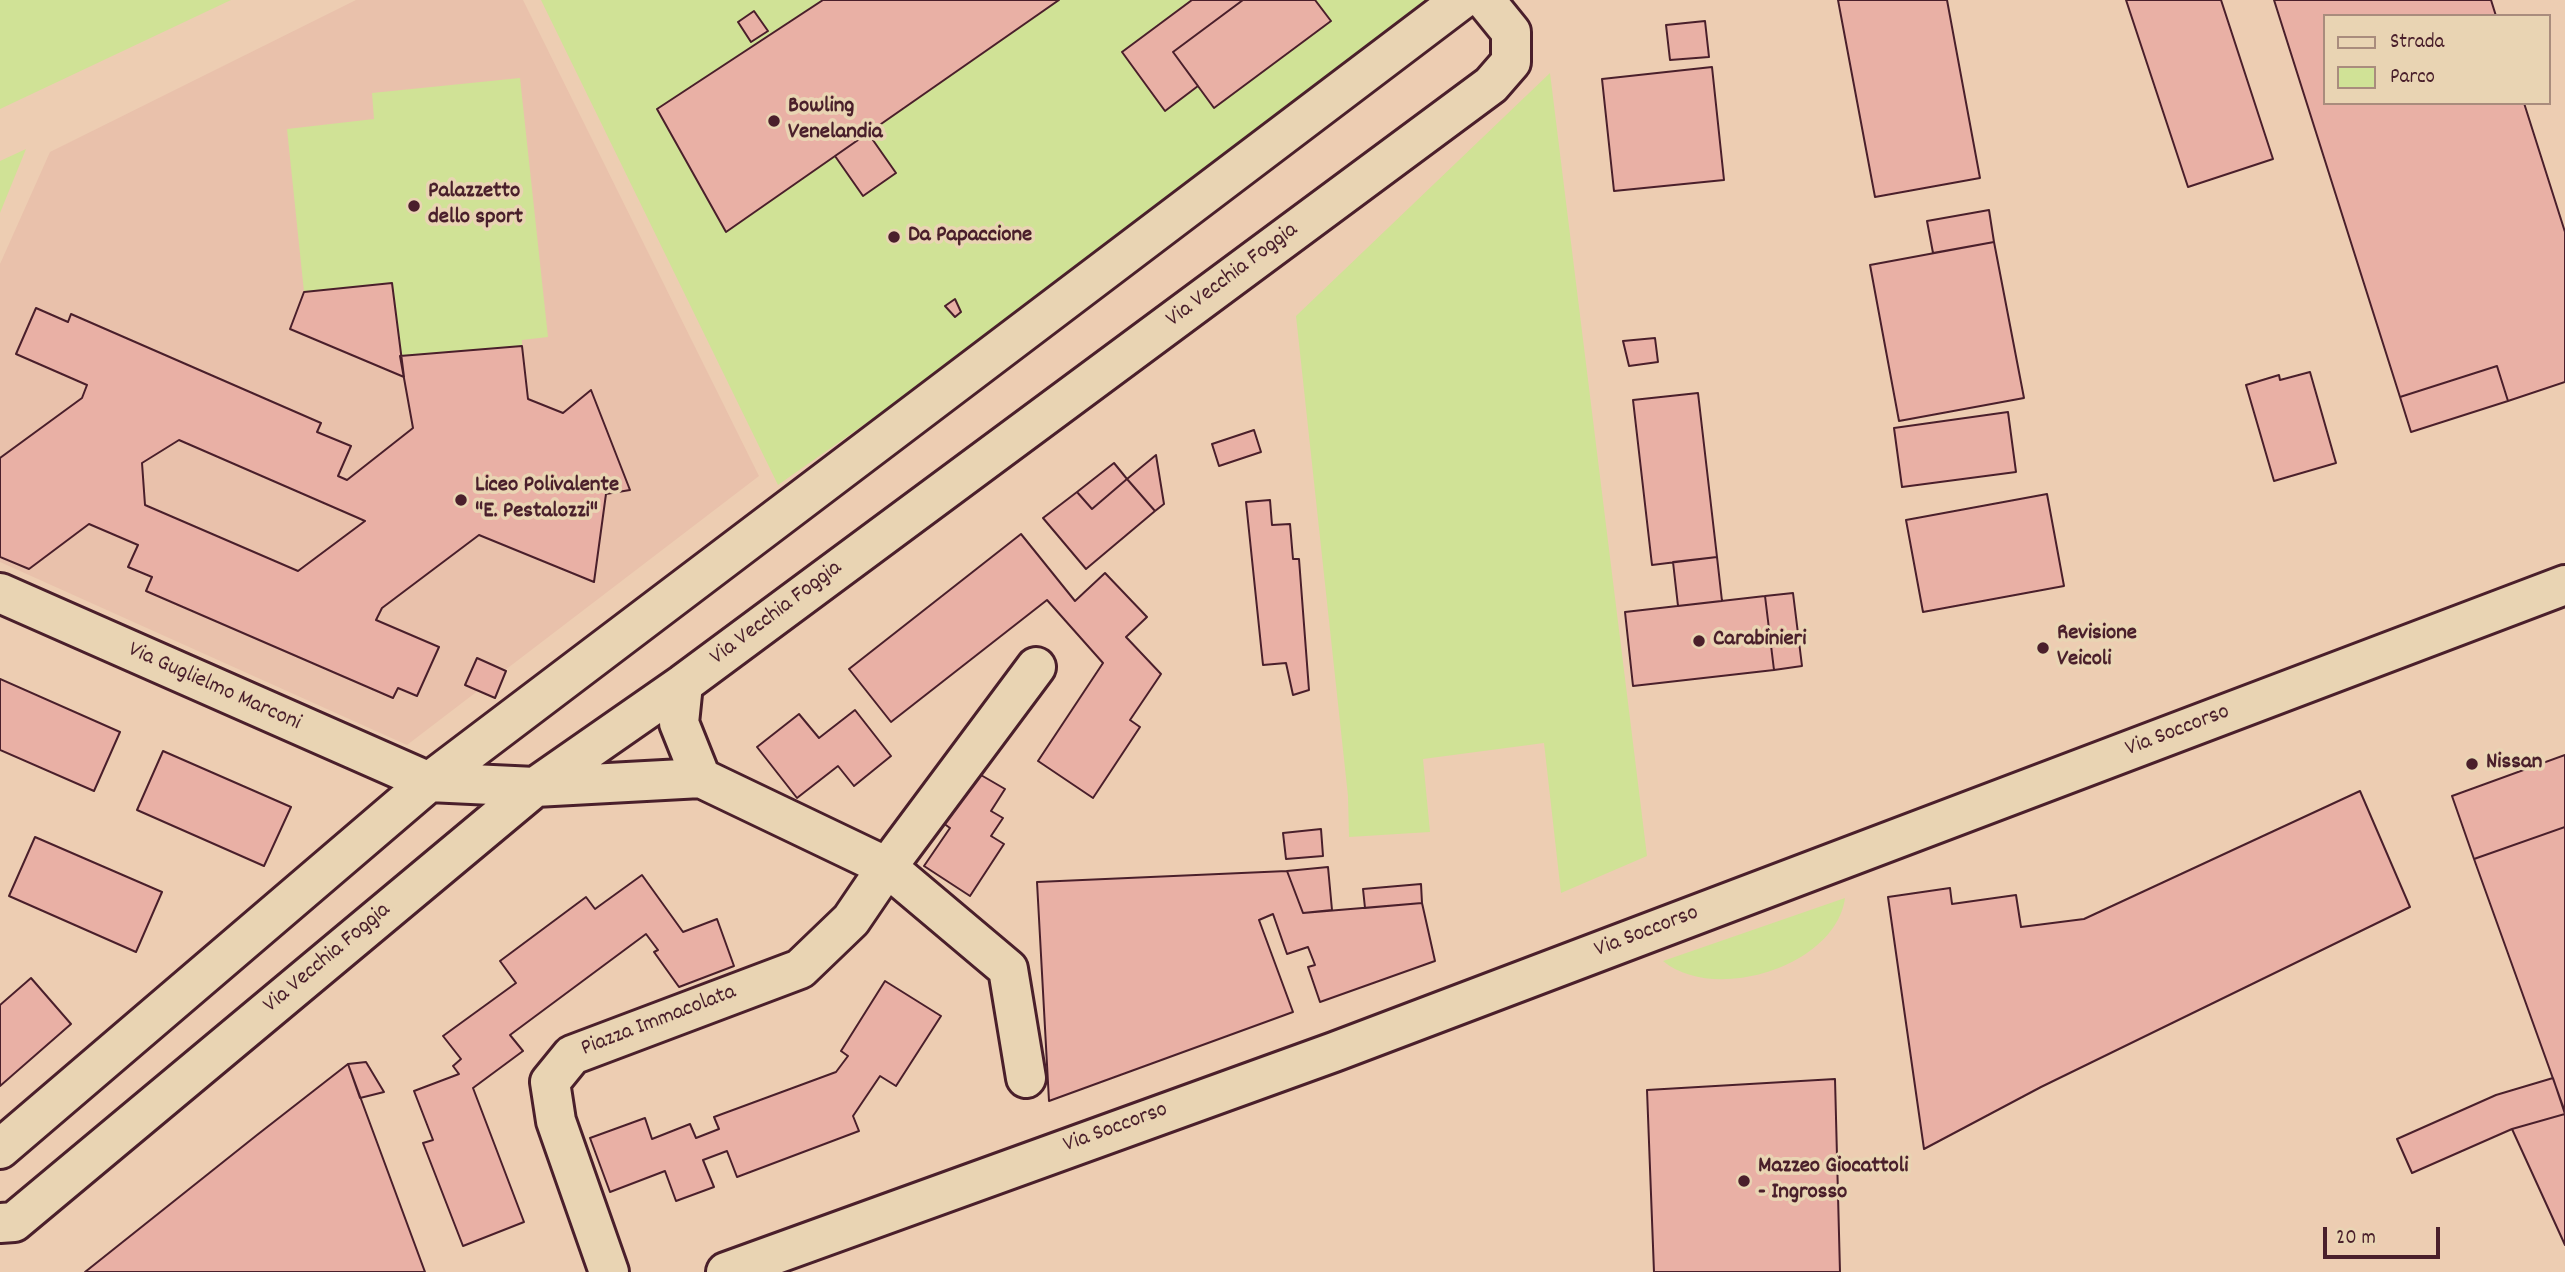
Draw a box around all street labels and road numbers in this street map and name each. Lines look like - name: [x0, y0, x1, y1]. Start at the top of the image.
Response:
- street label: Via Vecchia Foggia: [1162, 218, 1304, 334]
- street label: Via Vecchia Foggia: [706, 556, 848, 672]
- street label: Via Guglielmo Marconi: [123, 637, 305, 739]
- street label: Via Soccorso: [2122, 700, 2234, 764]
- street label: Via Vecchia Foggia: [259, 898, 397, 1020]
- street label: Via Soccorso: [1591, 901, 1703, 965]
- street label: Piazza Immacolata: [578, 980, 740, 1064]
- street label: Via Soccorso: [1060, 1097, 1172, 1161]

